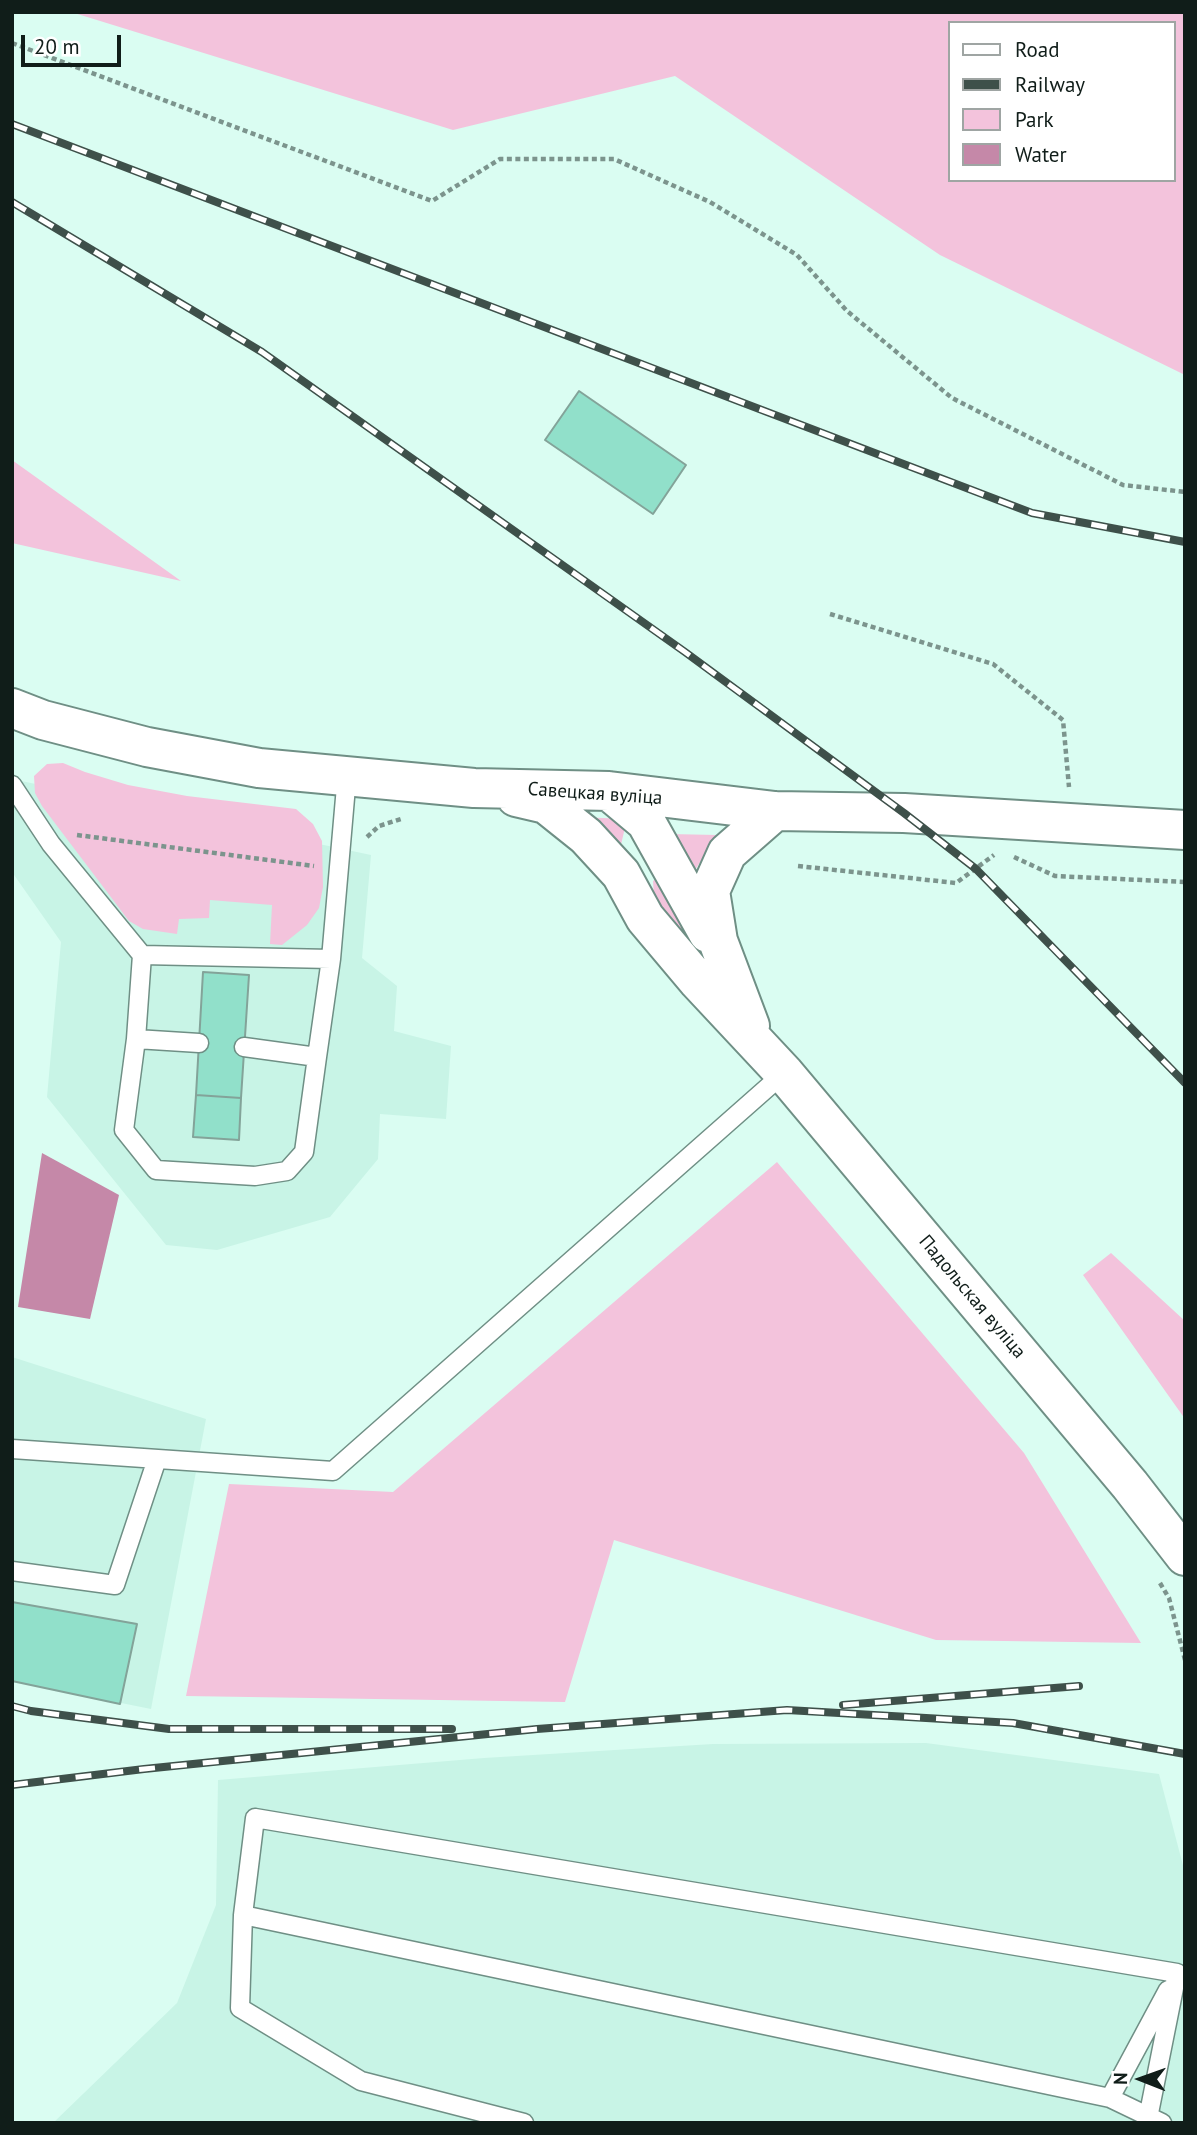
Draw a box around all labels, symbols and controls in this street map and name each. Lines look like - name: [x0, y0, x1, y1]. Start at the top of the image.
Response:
- scale bar: [24, 21, 124, 65]
- legend: [948, 21, 1176, 182]
- text: 20 m: [34, 33, 80, 60]
- text: Road: [1015, 36, 1059, 63]
- text: Railway: [1015, 71, 1085, 98]
- text: Park: [1015, 106, 1054, 133]
- text: Water: [1015, 141, 1067, 168]
- street label: Савецкая вуліца: [527, 778, 663, 810]
- street label: Падольская вуліца: [914, 1231, 1030, 1363]
- north arrow: [1106, 2044, 1176, 2114]
- text: N: [1108, 2072, 1132, 2085]

